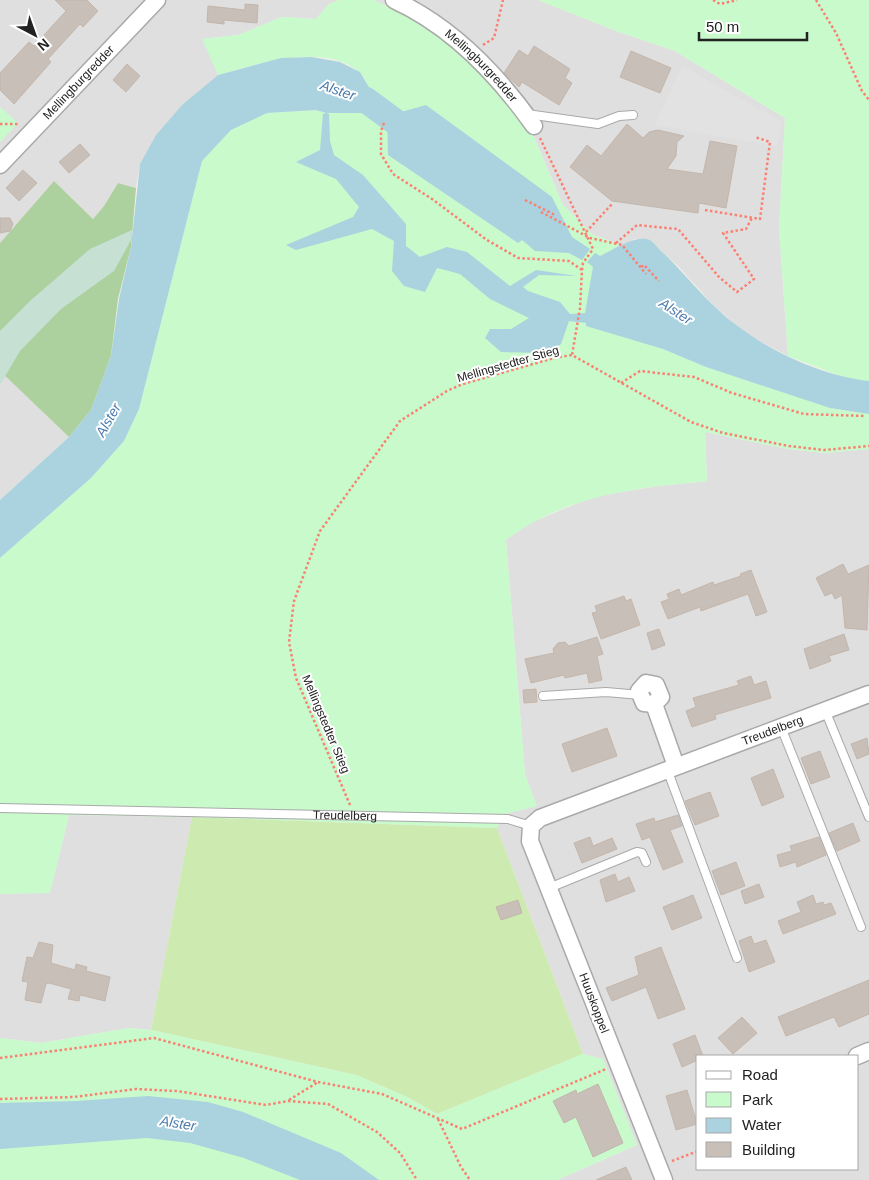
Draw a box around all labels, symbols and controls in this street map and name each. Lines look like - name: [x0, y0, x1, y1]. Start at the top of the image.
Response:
- north arrow: [10, 10, 60, 60]
- scale bar: [699, 10, 806, 42]
- text: 50 m: [706, 18, 739, 35]
- street label: Mellingburgredder: [442, 26, 520, 105]
- text: N: [34, 35, 53, 54]
- street label: Mellingburgredder: [40, 42, 117, 122]
- water label: Alster: [318, 76, 359, 104]
- water label: Alster: [656, 294, 696, 328]
- street label: Mellingstedter Stieg: [455, 343, 561, 385]
- water label: Alster: [92, 399, 125, 440]
- street label: Mellingstedter Stieg: [299, 673, 353, 775]
- street label: Treudelberg: [740, 712, 805, 748]
- street label: Treudelberg: [313, 808, 377, 823]
- street label: Huuskoppel: [576, 971, 612, 1035]
- legend: [696, 1055, 859, 1170]
- text: Road: [742, 1066, 778, 1083]
- text: Park: [742, 1091, 773, 1108]
- water label: Alster: [158, 1112, 198, 1134]
- text: Water: [742, 1116, 781, 1133]
- text: Building: [742, 1141, 795, 1158]

